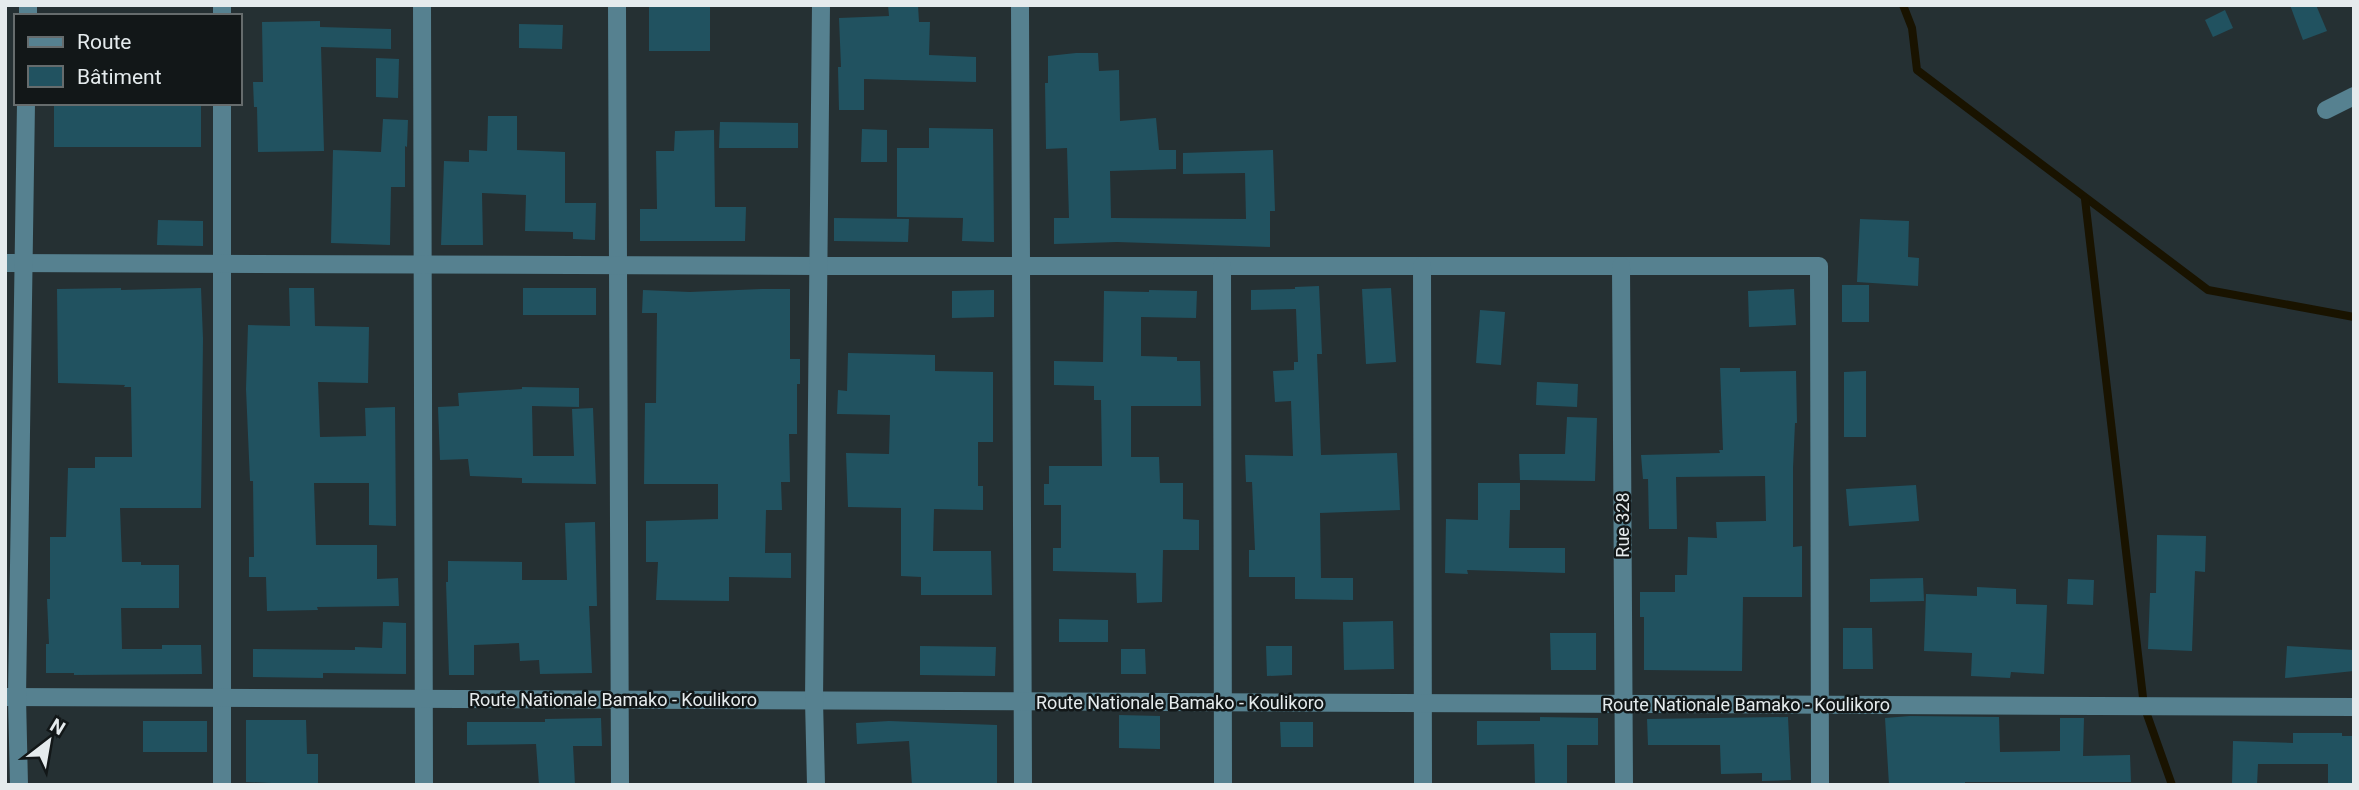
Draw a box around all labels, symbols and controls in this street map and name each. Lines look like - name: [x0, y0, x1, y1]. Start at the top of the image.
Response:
- legend: [14, 14, 242, 105]
- text: Route: [77, 30, 132, 54]
- text: Bâtiment: [77, 65, 162, 89]
- street label: Rue 328: [1612, 492, 1633, 558]
- street label: Route Nationale Bamako - Koulikoro: [469, 689, 757, 710]
- street label: Route Nationale Bamako - Koulikoro: [1036, 692, 1324, 713]
- street label: Route Nationale Bamako - Koulikoro: [1602, 694, 1890, 715]
- north arrow: [14, 706, 84, 776]
- text: N: [46, 714, 69, 740]

